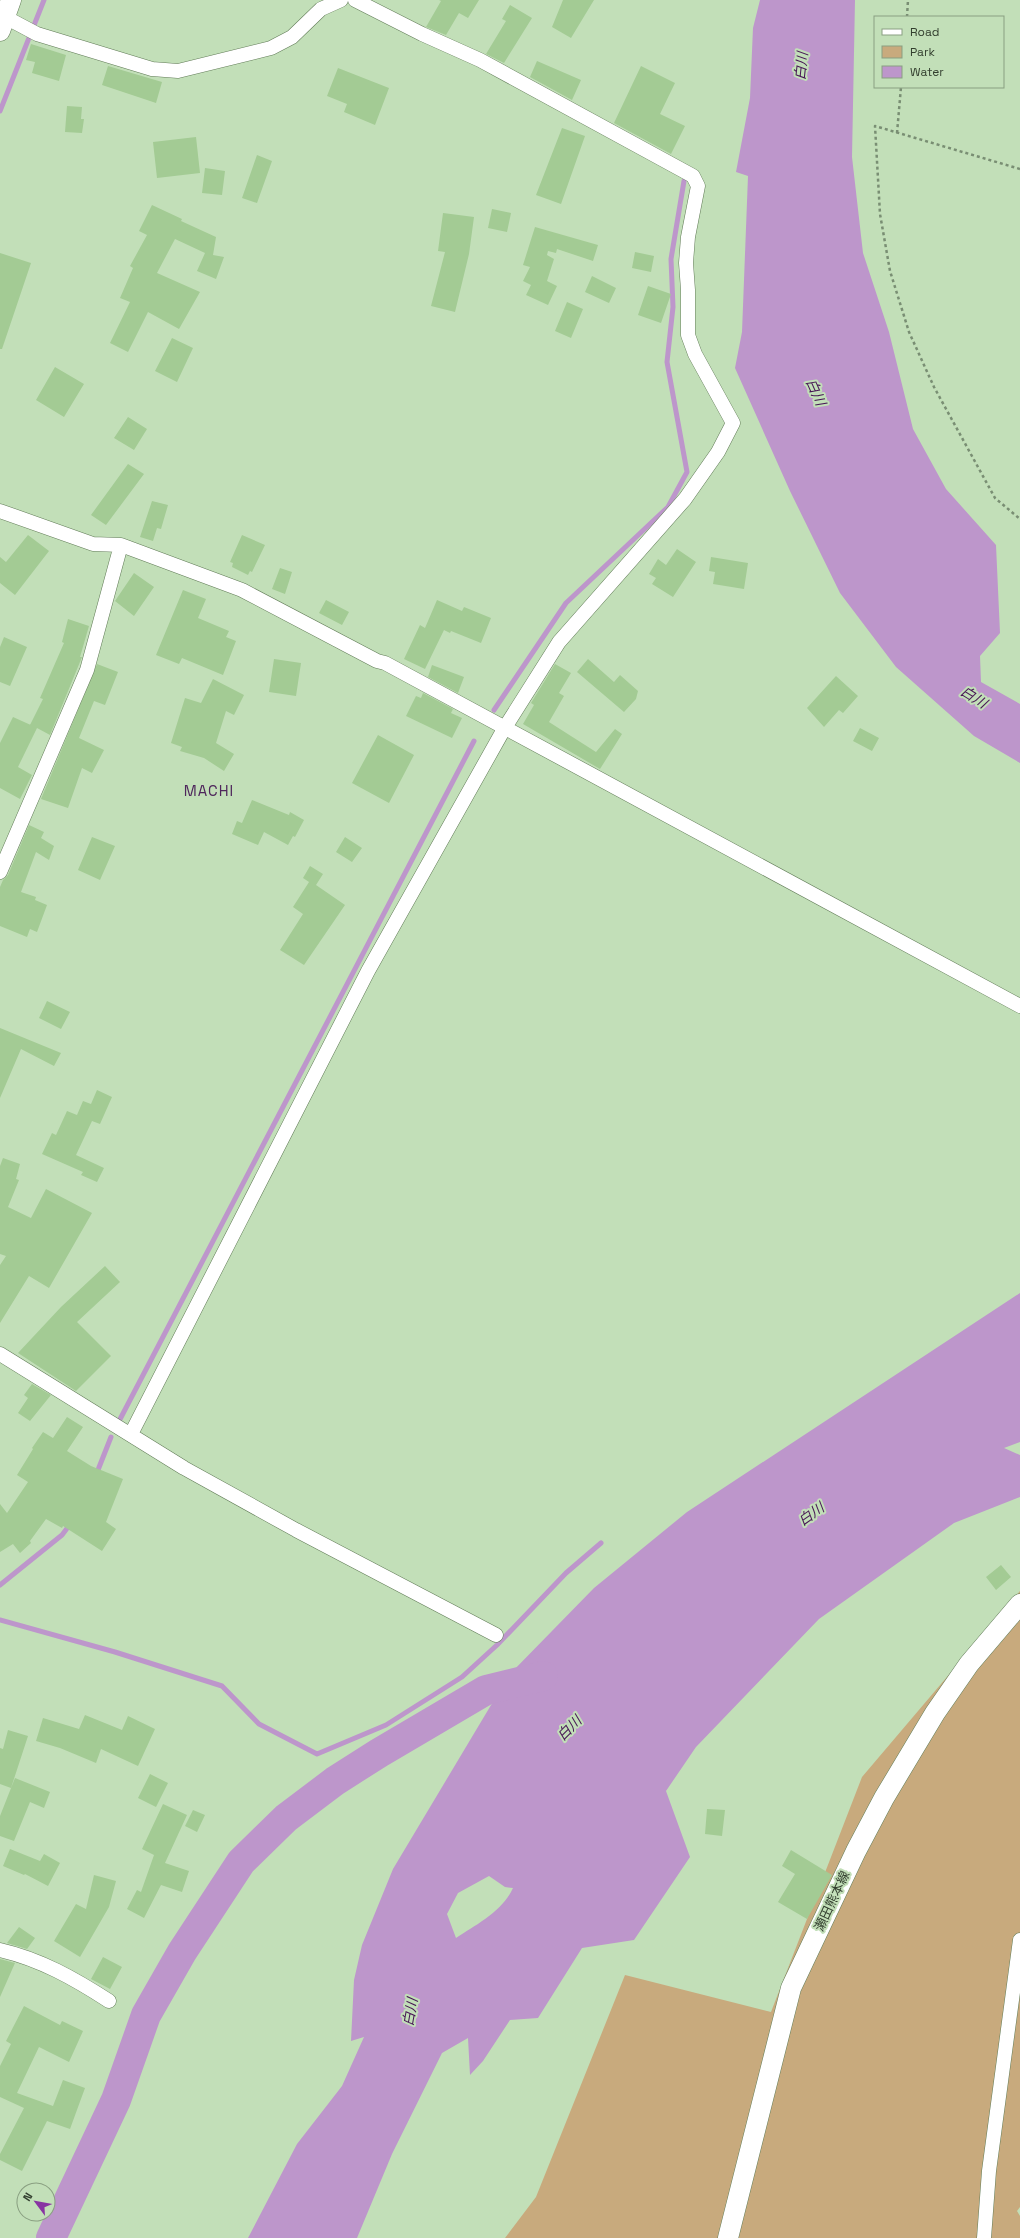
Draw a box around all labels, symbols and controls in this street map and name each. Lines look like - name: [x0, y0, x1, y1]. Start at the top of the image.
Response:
- legend: [874, 16, 1004, 88]
- text: Road: [910, 24, 939, 40]
- text: Park: [910, 44, 935, 60]
- water label: 白川: [791, 49, 812, 81]
- text: Water: [910, 64, 944, 80]
- water label: 白川: [802, 376, 831, 410]
- water label: 白川: [957, 682, 992, 713]
- district label: MACHI: [184, 781, 234, 800]
- water label: 白川: [794, 1497, 829, 1529]
- water label: 白川: [553, 1710, 587, 1744]
- street label: 瀬田熊本線: [811, 1868, 853, 1934]
- water label: 白川: [399, 1995, 422, 2027]
- north arrow: [16, 2182, 56, 2222]
- text: N: [20, 2190, 35, 2204]

